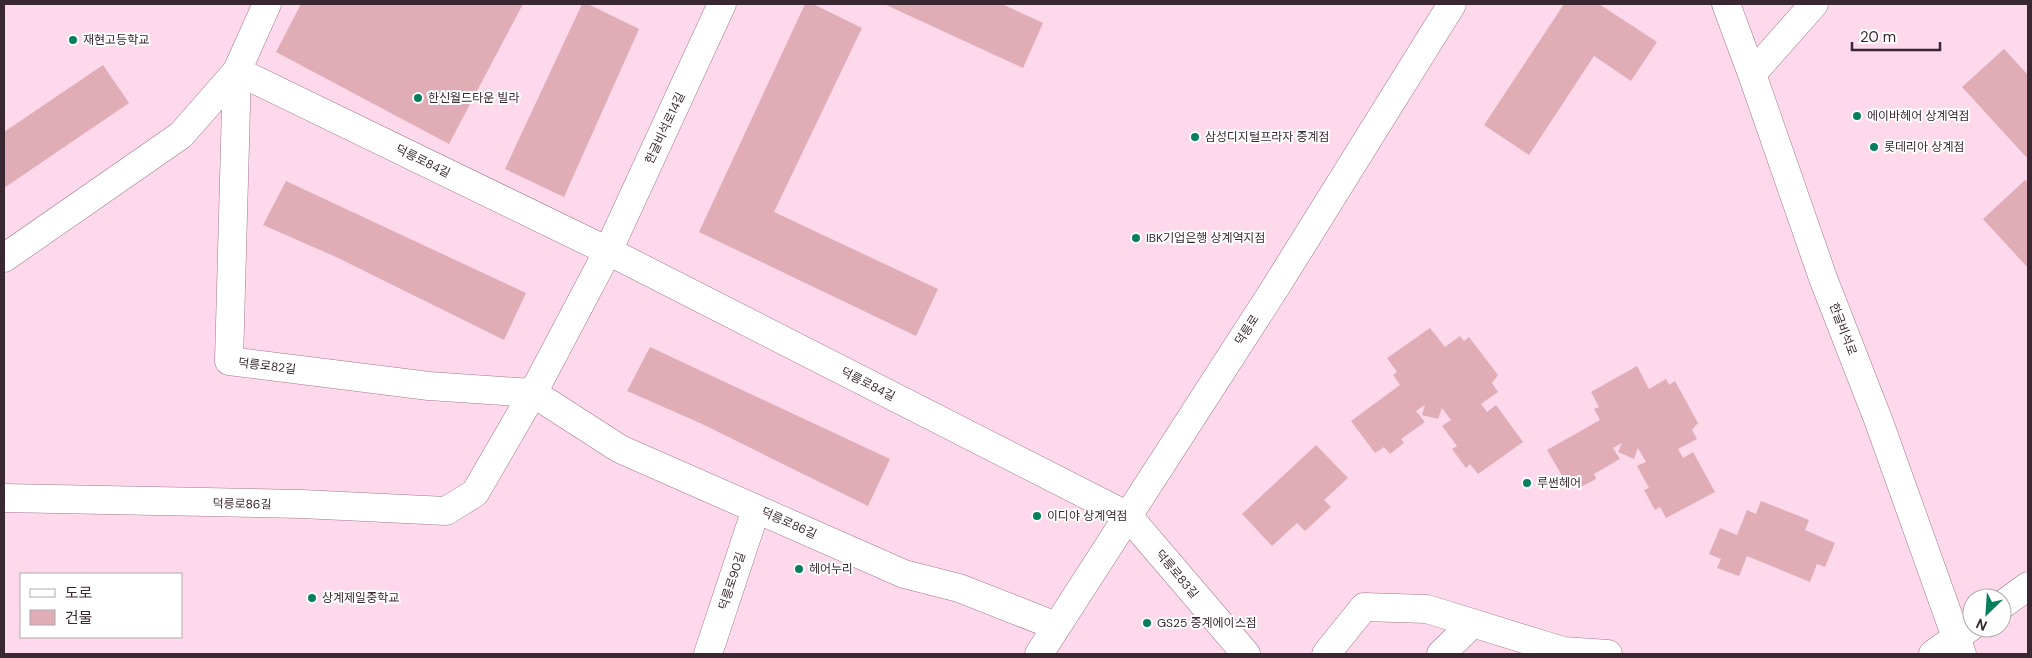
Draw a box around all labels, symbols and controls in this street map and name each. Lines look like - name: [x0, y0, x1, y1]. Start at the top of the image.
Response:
- scale bar: [1852, 20, 1940, 52]
- text: 20 m: [1860, 27, 1896, 47]
- place label: 재현고등학교: [83, 32, 149, 48]
- marker: 재현고등학교: [67, 34, 79, 46]
- place label: 한신월드타운 빌라: [428, 90, 520, 106]
- street label: 한글비석로14길: [641, 90, 689, 166]
- marker: 한신월드타운 빌라: [412, 92, 424, 104]
- place label: 에이바헤어 상계역점: [1867, 108, 1970, 124]
- marker: 에이바헤어 상계역점: [1851, 110, 1863, 122]
- place label: 삼성디지털프라자 중계점: [1205, 129, 1330, 145]
- marker: 삼성디지털프라자 중계점: [1189, 131, 1201, 143]
- place label: 롯데리아 상계점: [1884, 139, 1964, 155]
- street label: 덕릉로84길: [393, 141, 453, 181]
- marker: 롯데리아 상계점: [1868, 141, 1880, 153]
- place label: IBK기업은행 상계역지점: [1146, 230, 1266, 246]
- marker: IBK기업은행 상계역지점: [1130, 232, 1142, 244]
- street label: 한글비석로: [1826, 300, 1860, 358]
- street label: 덕릉로: [1231, 312, 1263, 348]
- street label: 덕릉로82길: [237, 355, 297, 377]
- street label: 덕릉로84길: [838, 364, 898, 404]
- place label: 루썬헤어: [1537, 475, 1581, 491]
- marker: 루썬헤어: [1521, 477, 1533, 489]
- street label: 덕릉로86길: [212, 495, 272, 513]
- street label: 덕릉로86길: [759, 504, 819, 542]
- place label: 이디야 상계역점: [1047, 508, 1127, 524]
- marker: 이디야 상계역점: [1031, 510, 1043, 522]
- street label: 덕릉로83길: [1152, 546, 1202, 602]
- street label: 덕릉로90길: [715, 550, 749, 612]
- place label: 헤어누리: [809, 561, 853, 577]
- marker: 헤어누리: [793, 563, 805, 575]
- legend: [20, 573, 182, 638]
- text: 도로: [65, 583, 93, 603]
- north arrow: [1962, 588, 2012, 638]
- place label: 상계제일중학교: [322, 590, 399, 606]
- marker: 상계제일중학교: [306, 592, 318, 604]
- text: 건물: [65, 608, 93, 628]
- text: N: [1973, 614, 1990, 635]
- place label: GS25 중계에이스점: [1157, 615, 1257, 631]
- marker: GS25 중계에이스점: [1141, 617, 1153, 629]

